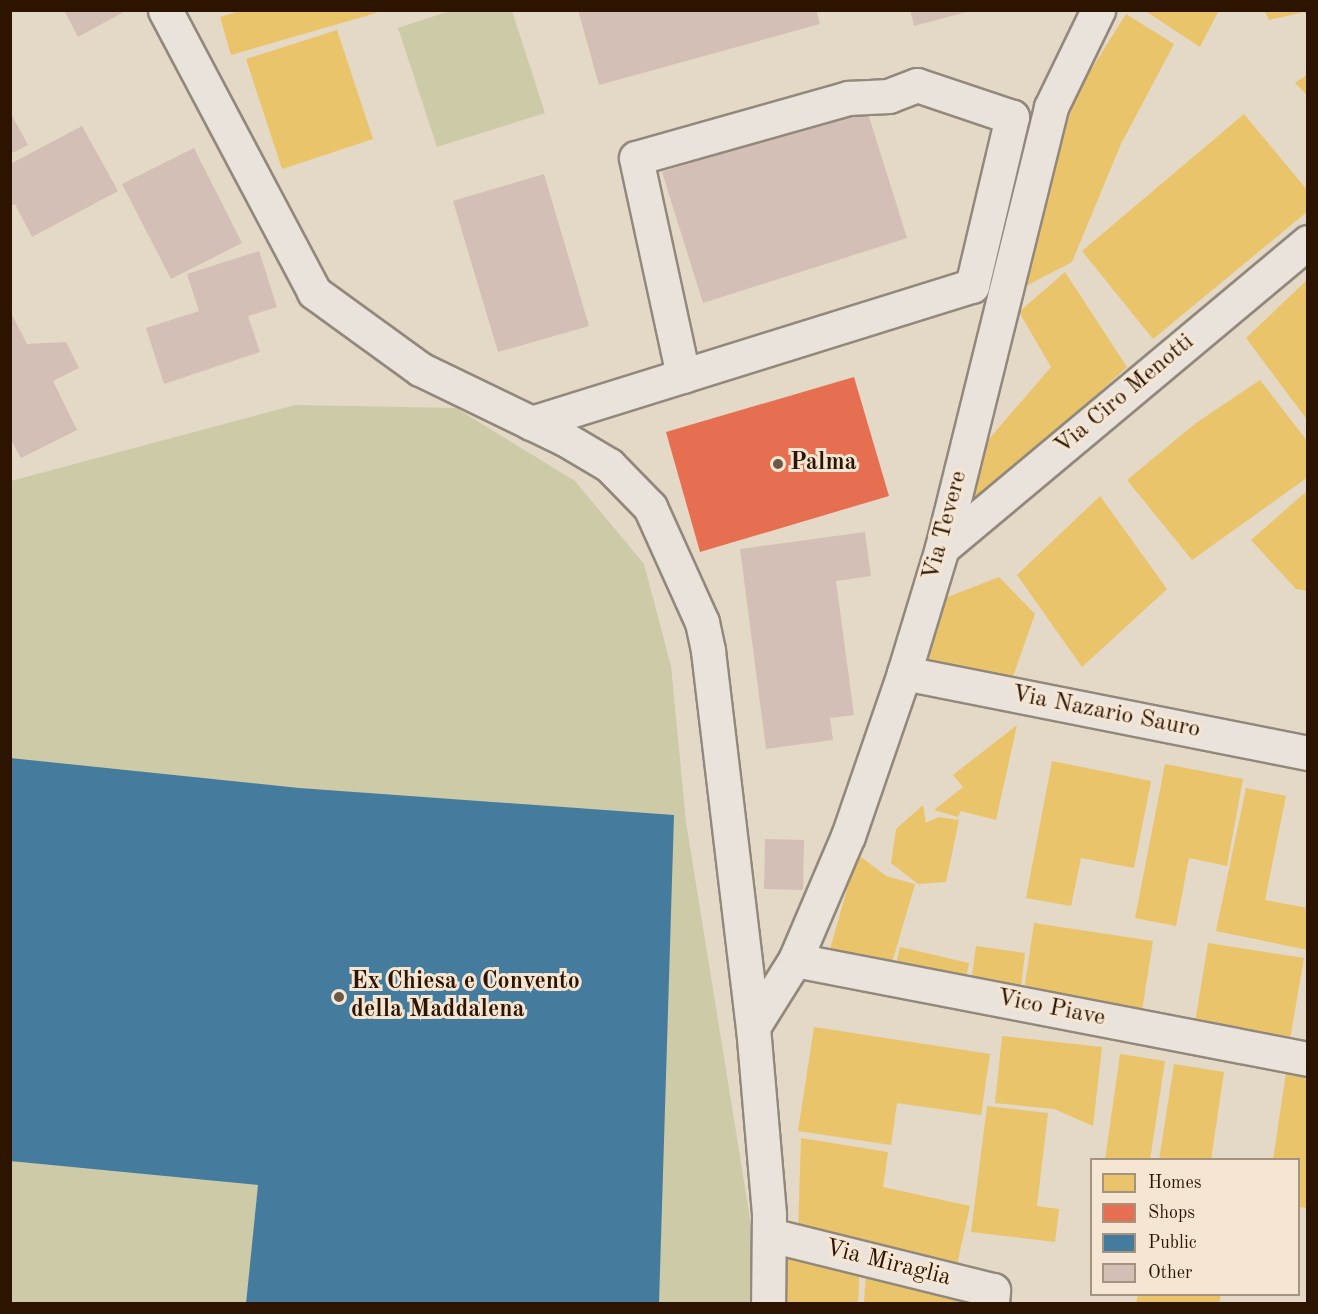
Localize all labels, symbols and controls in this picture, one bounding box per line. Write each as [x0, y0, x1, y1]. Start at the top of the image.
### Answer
street label: Via Ciro Menotti [1050, 328, 1200, 462]
place label: Palma [790, 450, 857, 478]
marker: Palma [771, 457, 785, 471]
street label: Via Tevere [918, 468, 974, 584]
street label: Via Nazario Sauro [1009, 681, 1203, 745]
place label: Ex Chiesa e Convento della Maddalena [351, 969, 580, 1025]
street label: Vico Piave [994, 984, 1108, 1034]
marker: Ex Chiesa e Convento della Maddalena [332, 990, 346, 1004]
legend [1090, 1158, 1300, 1296]
text: Homes [1148, 1174, 1202, 1192]
text: Shops [1148, 1204, 1195, 1222]
street label: Via Miraglia [822, 1234, 954, 1294]
text: Public [1148, 1234, 1197, 1252]
text: Other [1148, 1264, 1192, 1282]

